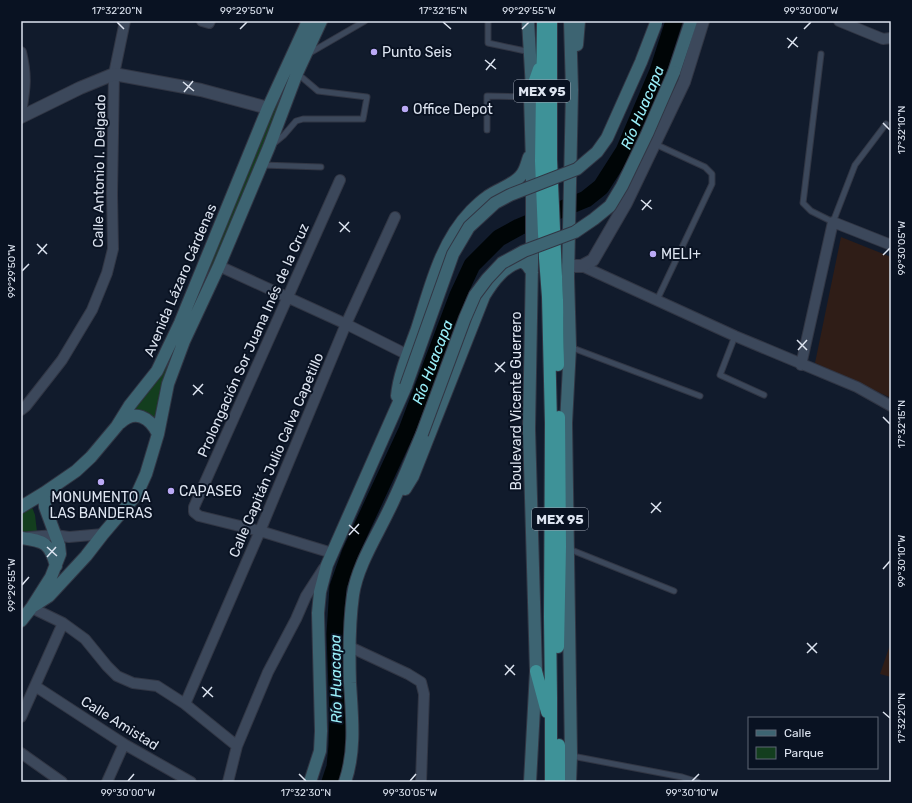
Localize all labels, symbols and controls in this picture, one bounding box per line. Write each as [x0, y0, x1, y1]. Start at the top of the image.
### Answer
text: 17°32'20"N [92, 5, 142, 17]
text: 99°29'50"W [220, 5, 274, 17]
text: 17°32'15"N [419, 5, 467, 17]
text: 99°29'55"W [502, 5, 556, 17]
text: 99°30'00"W [784, 5, 838, 17]
place label: Punto Seis [382, 44, 452, 61]
marker: Punto Seis [369, 47, 379, 57]
water label: Río Huacapa [617, 63, 668, 152]
road number: MEX 95 [514, 80, 570, 102]
street label: Calle Antonio I. Delgado [90, 94, 109, 248]
place label: Office Depot [413, 101, 493, 118]
marker: Office Depot [400, 104, 410, 114]
text: 17°32'10"N [896, 106, 908, 154]
street label: Avenida Lázaro Cárdenas [140, 201, 220, 359]
street label: Prolongación Sor Juana Inés de la Cruz [194, 221, 313, 460]
text: 99°30'05"W [896, 221, 908, 275]
text: 99°29'50"W [6, 244, 18, 298]
place label: MELI+ [661, 246, 701, 263]
marker: MELI+ [648, 249, 658, 259]
street label: Boulevard Vicente Guerrero [508, 311, 525, 491]
water label: Río Huacapa [408, 317, 457, 407]
street label: Calle Capitán Julio Calva Capetillo [226, 350, 327, 560]
text: 17°32'15"N [896, 400, 908, 448]
marker: MONUMENTO A LAS BANDERAS [96, 477, 106, 487]
place label: CAPASEG [179, 483, 242, 500]
marker: CAPASEG [166, 486, 176, 496]
place label: MONUMENTO A LAS BANDERAS [50, 489, 153, 522]
road number: MEX 95 [532, 508, 588, 530]
text: 99°30'10"W [896, 535, 908, 587]
text: 99°29'55"W [6, 558, 18, 612]
water label: Río Huacapa [326, 634, 346, 724]
street label: Calle Amistad [78, 693, 162, 754]
text: 17°32'20"N [896, 693, 908, 743]
legend [748, 717, 878, 769]
text: Calle [784, 726, 811, 740]
text: Parque [784, 746, 824, 760]
text: 99°30'00"W [101, 787, 155, 799]
text: 17°32'30"N [281, 787, 331, 799]
text: 99°30'05"W [383, 787, 437, 799]
text: 99°30'10"W [666, 787, 718, 799]

